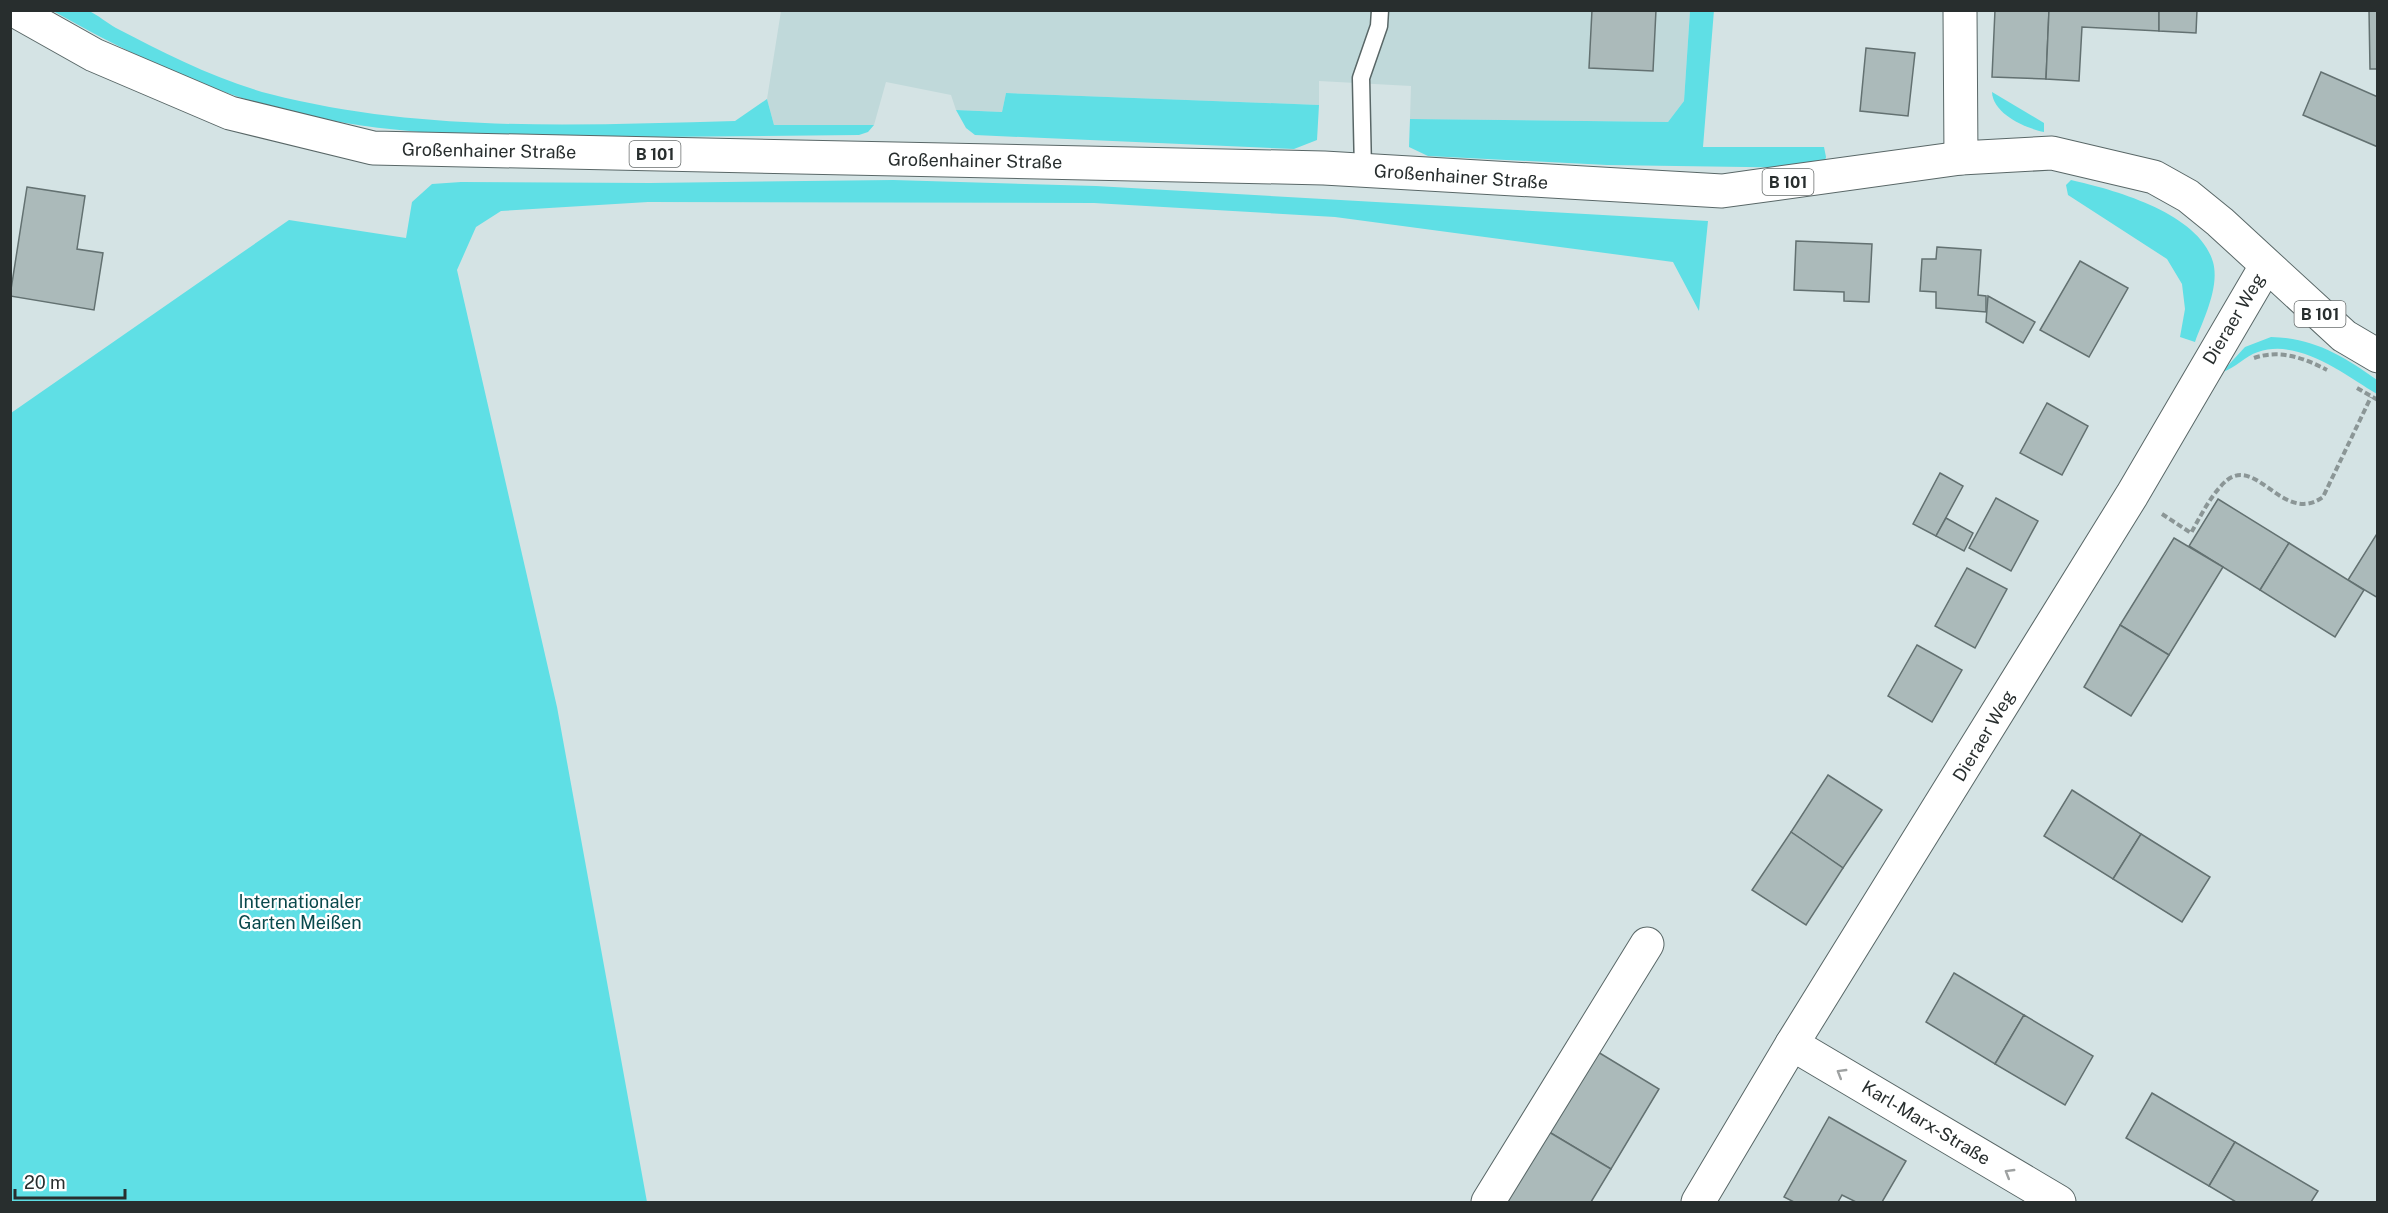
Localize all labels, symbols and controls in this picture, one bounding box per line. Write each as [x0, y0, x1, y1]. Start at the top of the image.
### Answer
street label: Großenhainer Straße [402, 138, 576, 163]
road number: B 101 [630, 141, 680, 167]
street label: Großenhainer Straße [888, 148, 1062, 173]
street label: Großenhainer Straße [1373, 160, 1549, 193]
road number: B 101 [1762, 169, 1814, 195]
street label: Dieraer Weg [2198, 269, 2269, 368]
road number: B 101 [2294, 301, 2346, 327]
street label: Dieraer Weg [1948, 686, 2019, 785]
park label: Internationaler Garten Meißen [238, 891, 362, 933]
one-way arrow [1837, 1068, 1847, 1080]
street label: Karl-Marx-Straße [1858, 1076, 1994, 1169]
scale bar [15, 1162, 124, 1200]
one-way arrow [2005, 1168, 2015, 1180]
text: 20 m [24, 1172, 66, 1193]

